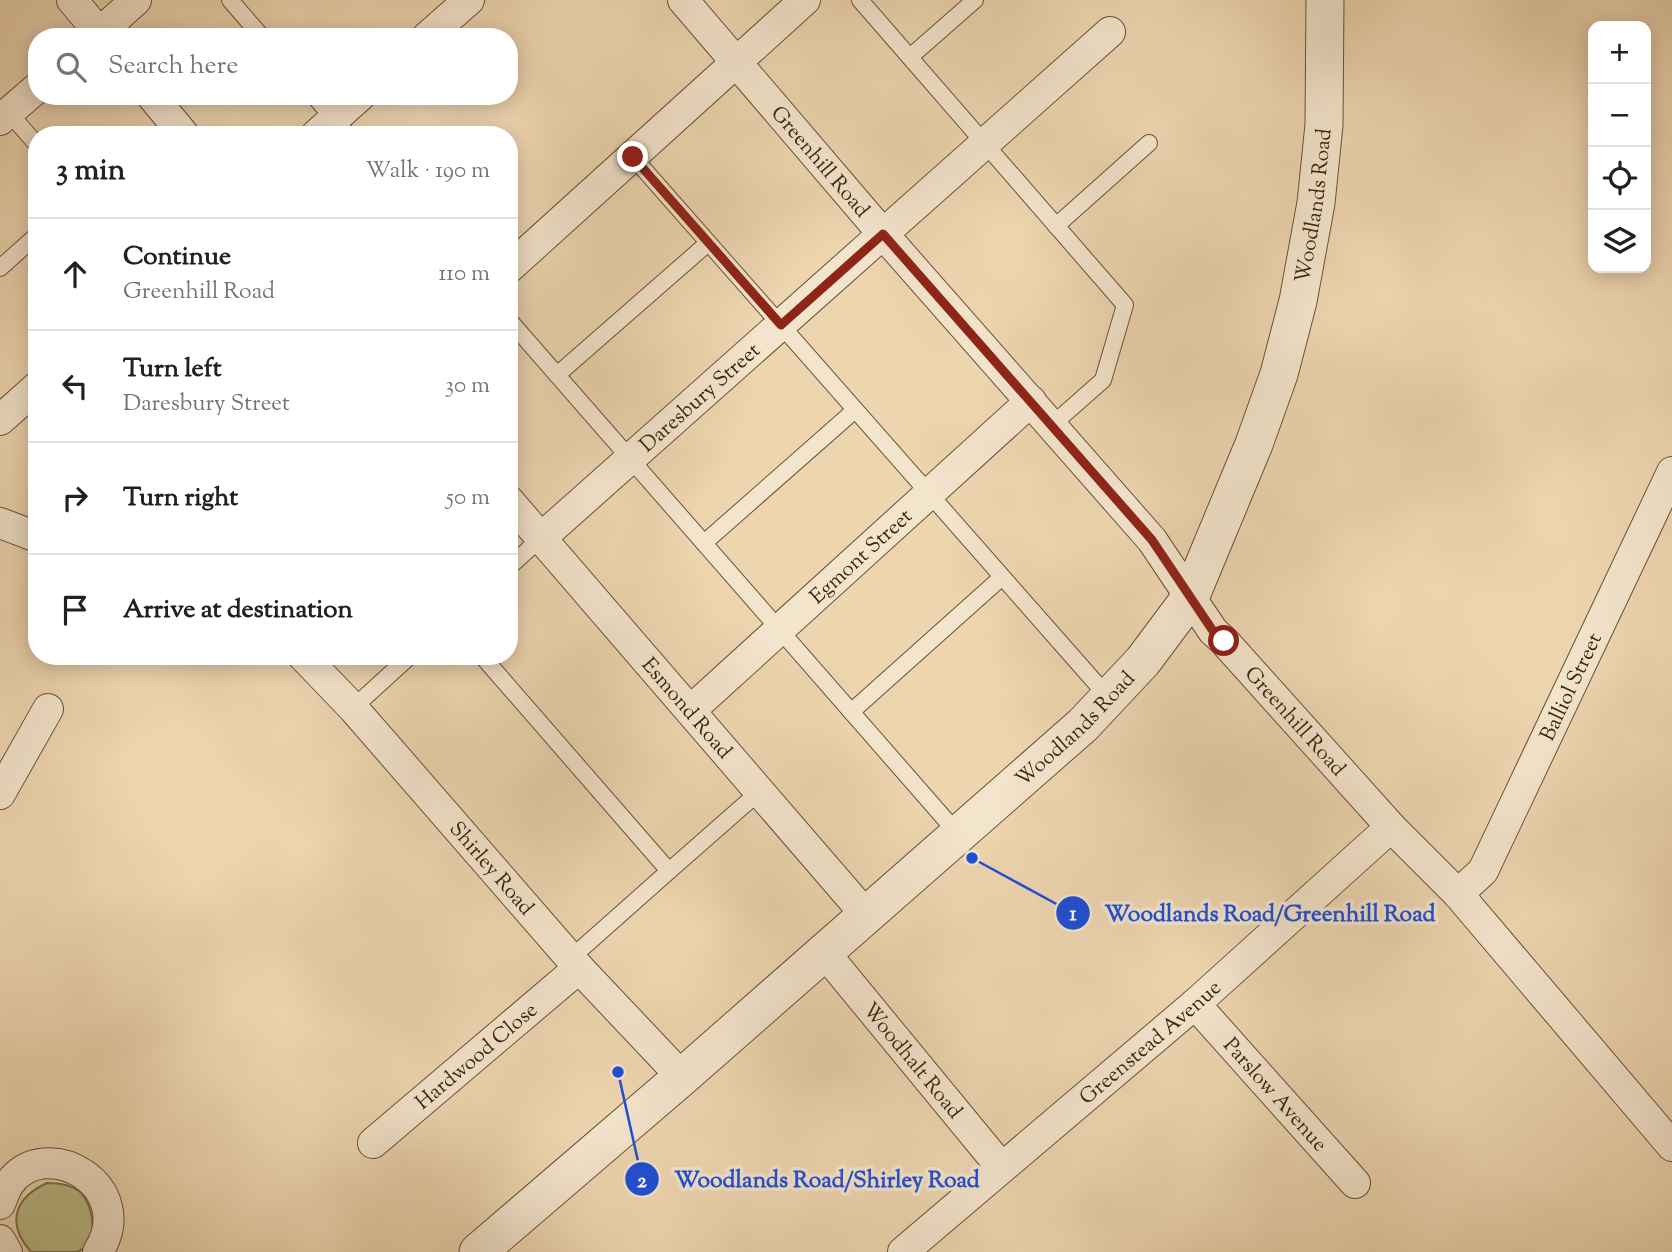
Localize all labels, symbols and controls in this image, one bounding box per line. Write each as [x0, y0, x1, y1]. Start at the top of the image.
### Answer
map controls [1588, 21, 1651, 273]
button: + [1588, 21, 1651, 84]
search box [28, 28, 518, 105]
icon: search [52, 48, 90, 86]
text: Search here [108, 48, 238, 85]
button: − [1588, 84, 1651, 147]
street label: Greenhill Road [763, 100, 876, 225]
street label: Woodlands Road [1289, 127, 1341, 285]
route end [617, 141, 648, 172]
button: locate [1588, 147, 1651, 210]
text: 3 min [56, 150, 126, 193]
text: Walk · 190 m [366, 155, 490, 188]
button: layers [1588, 210, 1651, 273]
text: Continue [123, 239, 231, 276]
icon: ahead [56, 255, 94, 293]
text: 110 m [439, 258, 490, 291]
text: Greenhill Road [123, 276, 275, 309]
street label: Daresbury Street [634, 337, 768, 460]
text: Turn left [123, 351, 222, 388]
icon: left [56, 367, 94, 405]
text: 30 m [445, 370, 490, 403]
text: Daresbury Street [123, 388, 290, 421]
icon: right [56, 479, 94, 517]
text: Turn right [123, 480, 238, 517]
text: 50 m [446, 482, 490, 515]
street label: Egmont Street [804, 503, 920, 612]
icon: arrive [56, 591, 94, 629]
text: Arrive at destination [123, 592, 353, 629]
route start [1208, 625, 1239, 656]
street label: Balliol Street [1534, 628, 1611, 747]
street label: Esmond Road [633, 652, 738, 766]
street label: Greenhill Road [1237, 661, 1352, 784]
street label: Woodlands Road [1010, 665, 1143, 795]
street label: Shirley Road [441, 816, 540, 923]
callout: Woodlands Road/Greenhill Road [1056, 891, 1450, 935]
text: Woodlands Road/Greenhill Road [1105, 899, 1435, 932]
text: 1 [1069, 900, 1077, 930]
street label: Greenstead Avenue [1074, 974, 1229, 1113]
street label: Hardwood Close [409, 996, 545, 1118]
street label: Woodhalt Road [854, 997, 968, 1126]
street label: Parslow Avenue [1215, 1032, 1333, 1159]
callout: Woodlands Road/Shirley Road [625, 1157, 993, 1201]
text: Woodlands Road/Shirley Road [674, 1165, 980, 1198]
text: 2 [637, 1167, 647, 1197]

